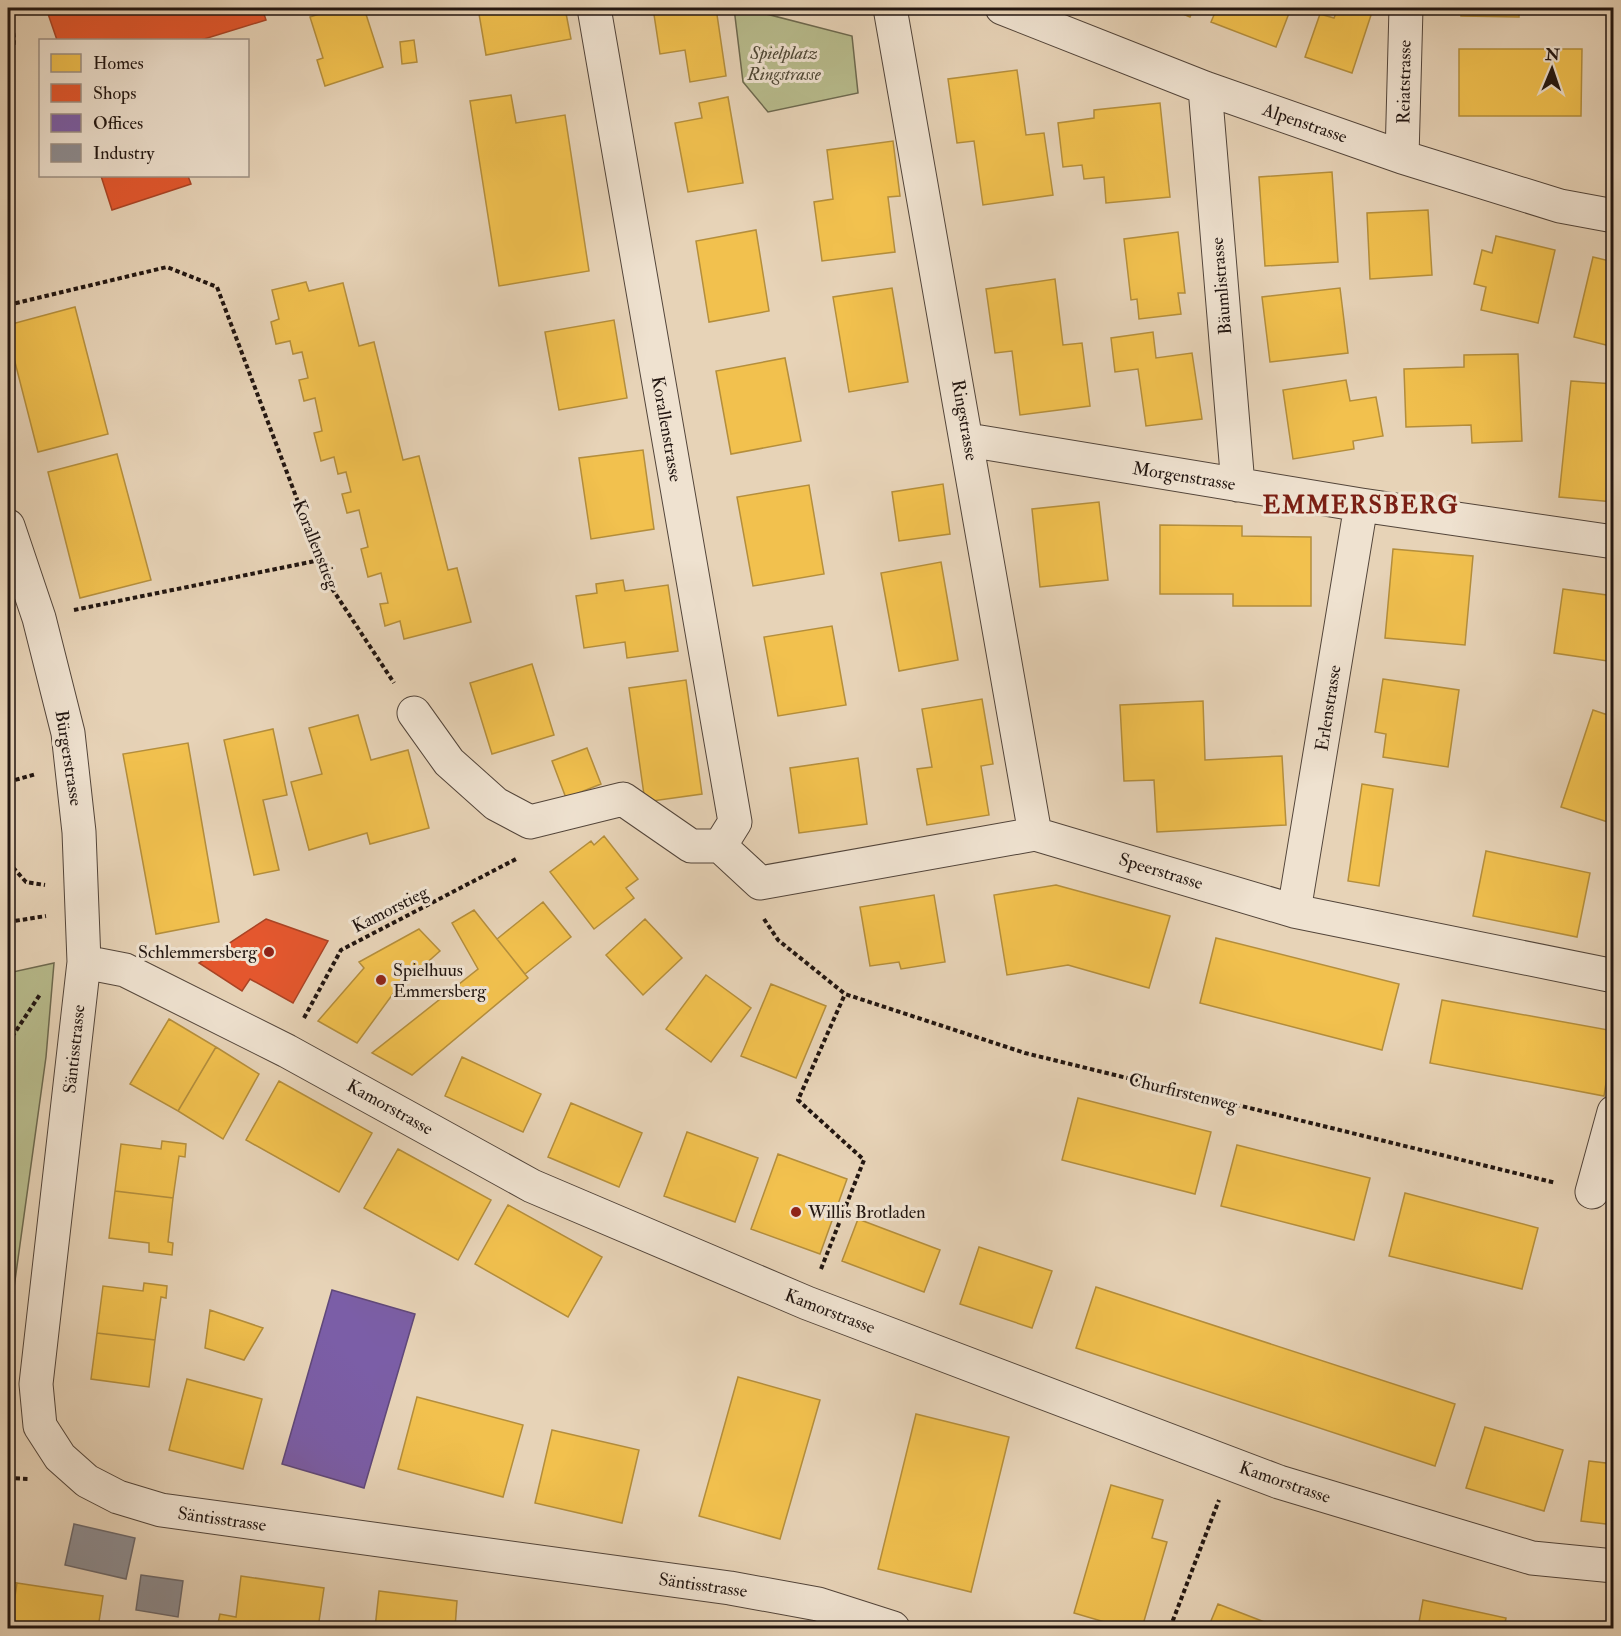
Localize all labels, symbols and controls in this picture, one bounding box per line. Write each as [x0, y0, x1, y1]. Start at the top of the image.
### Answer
legend [39, 39, 249, 177]
street label: Reiatstrasse [1392, 39, 1417, 124]
north arrow [1522, 39, 1582, 99]
park label: Spielplatz Ringstrasse [746, 42, 822, 86]
text: N [1544, 45, 1561, 65]
text: Homes [93, 52, 144, 75]
text: Shops [93, 82, 136, 105]
street label: Alpenstrasse [1259, 98, 1351, 149]
text: Offices [93, 112, 143, 135]
text: Industry [93, 142, 155, 165]
street label: Bäumlistrasse [1206, 236, 1237, 336]
street label: Korallenstrasse [646, 374, 687, 484]
street label: Ringstrasse [946, 378, 983, 463]
street label: Morgenstrasse [1131, 457, 1238, 496]
district label: EMMERSBERG [1263, 490, 1459, 521]
street label: Korallenstieg [287, 496, 344, 593]
street label: Erlenstrasse [1310, 663, 1347, 753]
street label: Bürgerstrasse [50, 708, 88, 808]
street label: Speerstrasse [1116, 848, 1206, 895]
street label: Kamorstieg [348, 880, 433, 938]
place label: Schlemmersberg [138, 941, 258, 964]
marker: Schlemmersberg [262, 945, 276, 959]
place label: Spielhuus Emmersberg [393, 959, 487, 1003]
marker: Spielhuus Emmersberg [374, 973, 388, 987]
street label: Säntisstrasse [58, 1003, 91, 1095]
street label: Churfirstenweg [1126, 1068, 1241, 1117]
street label: Kamorstrasse [343, 1074, 437, 1141]
place label: Willis Brotladen [807, 1201, 926, 1224]
marker: Willis Brotladen [789, 1205, 803, 1219]
street label: Kamorstrasse [781, 1284, 879, 1339]
street label: Kamorstrasse [1236, 1456, 1334, 1509]
street label: Säntisstrasse [176, 1502, 268, 1537]
street label: Säntisstrasse [657, 1568, 749, 1603]

